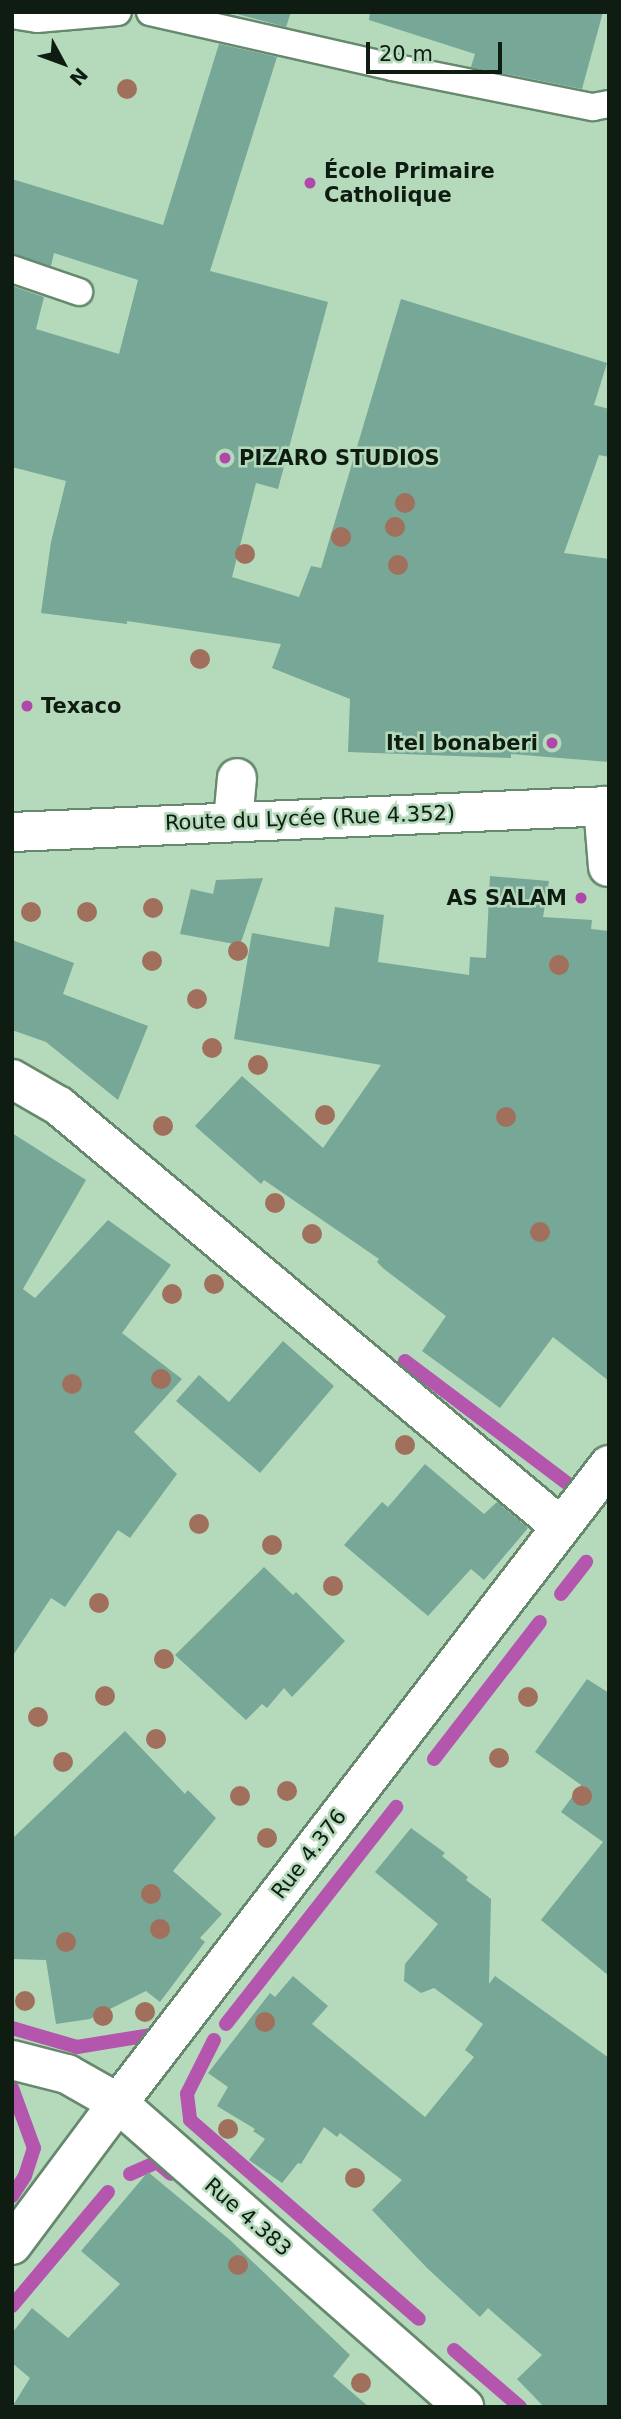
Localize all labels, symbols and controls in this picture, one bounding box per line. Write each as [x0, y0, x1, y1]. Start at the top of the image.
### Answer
north arrow [28, 28, 98, 98]
scale bar [369, 28, 505, 72]
text: 20 m [379, 42, 433, 66]
text: N [65, 64, 92, 90]
place label: École Primaire Catholique [324, 158, 495, 208]
marker: École Primaire Catholique [302, 175, 318, 191]
place label: PIZARO STUDIOS [239, 445, 440, 471]
marker: PIZARO STUDIOS [217, 450, 233, 466]
place label: Texaco [41, 693, 121, 719]
marker: Texaco [19, 698, 35, 714]
place label: Itel bonaberi [386, 730, 538, 756]
marker: Itel bonaberi [544, 735, 560, 751]
street label: Route du Lycée (Rue 4.352) [165, 800, 455, 836]
place label: AS SALAM [446, 885, 567, 911]
marker: AS SALAM [573, 890, 589, 906]
street label: Rue 4.376 [266, 1804, 352, 1904]
street label: Rue 4.383 [199, 2172, 297, 2262]

